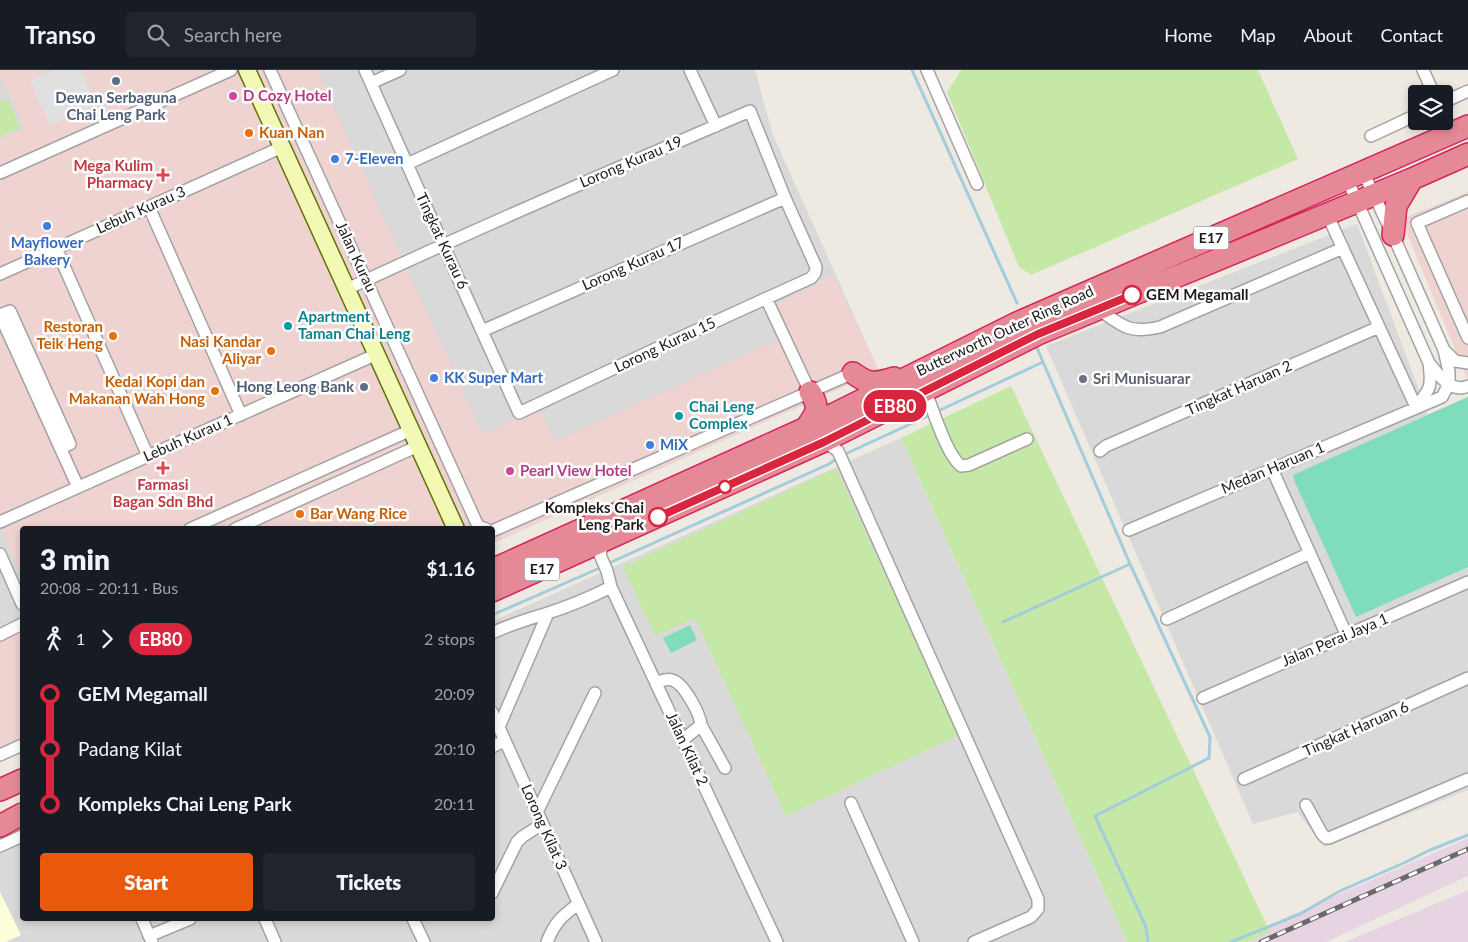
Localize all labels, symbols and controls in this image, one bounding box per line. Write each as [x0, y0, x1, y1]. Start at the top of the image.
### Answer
search box [126, 12, 476, 57]
text: Transo [25, 20, 96, 49]
icon: search [144, 21, 172, 49]
text: Search here [184, 23, 282, 46]
text: Home [1164, 24, 1212, 46]
text: Map [1240, 24, 1276, 46]
text: About [1304, 24, 1353, 46]
text: Contact [1381, 24, 1443, 46]
marker: Dewan Serbaguna Chai Leng Park [110, 75, 122, 87]
map controls [1408, 85, 1453, 130]
button: layers [1408, 85, 1453, 130]
place label: D Cozy Hotel [243, 86, 331, 104]
place label: Dewan Serbaguna Chai Leng Park [55, 88, 177, 123]
marker: D Cozy Hotel [227, 90, 239, 102]
place label: Kuan Nan [259, 123, 325, 141]
marker: Kuan Nan [243, 127, 255, 139]
street label: Lorong Kurau 19 [577, 131, 685, 191]
place label: 7-Eleven [345, 149, 404, 167]
marker: 7-Eleven [329, 153, 341, 165]
place label: Mega Kulim Pharmacy [73, 156, 153, 191]
marker: Mega Kulim Pharmacy [157, 169, 169, 181]
street label: Lebuh Kurau 3 [93, 181, 188, 237]
street label: Tingkat Kurau 6 [413, 189, 473, 292]
street label: Jalan Kurau [333, 218, 381, 295]
marker: Mayflower Bakery [41, 220, 53, 232]
road number: E17 [1194, 226, 1228, 250]
street label: Lorong Kurau 17 [579, 232, 687, 294]
place label: Mayflower Bakery [11, 233, 84, 268]
street label: Butterworth Outer Ring Road [913, 281, 1096, 379]
marker: GEM Megamall [1122, 285, 1142, 305]
place label: GEM Megamall [1146, 285, 1248, 303]
place label: Apartment Taman Chai Leng [297, 307, 411, 342]
street label: Lorong Kurau 15 [611, 313, 718, 375]
place label: Restoran Teik Heng [37, 317, 103, 352]
marker: Apartment Taman Chai Leng [282, 320, 294, 332]
marker: Restoran Teik Heng [107, 330, 119, 342]
place label: Nasi Kandar Aliyar [180, 332, 261, 367]
marker: Nasi Kandar Aliyar [265, 345, 277, 357]
street label: Tingkat Haruan 2 [1183, 356, 1294, 418]
place label: KK Super Mart [444, 368, 543, 386]
place label: Sri Munisuarar [1093, 369, 1191, 387]
place label: Kedai Kopi dan Makanan Wah Hong [69, 372, 205, 407]
marker: KK Super Mart [428, 372, 440, 384]
marker: Sri Munisuarar [1077, 373, 1089, 385]
place label: Hong Leong Bank [236, 377, 355, 395]
marker: Hong Leong Bank [358, 381, 370, 393]
marker: Kedai Kopi dan Makanan Wah Hong [209, 385, 221, 397]
line badge: EB80 [860, 390, 930, 422]
text: EB80 [873, 395, 917, 417]
place label: Chai Leng Complex [689, 397, 754, 432]
street label: Lebuh Kurau 1 [140, 409, 235, 465]
marker: Chai Leng Complex [673, 410, 685, 422]
place label: MiX [660, 435, 689, 453]
street label: Medan Haruan 1 [1218, 437, 1327, 497]
marker: MiX [644, 439, 656, 451]
place label: Pearl View Hotel [520, 461, 632, 479]
marker: Farmasi Bagan Sdn Bhd [157, 462, 169, 474]
marker: Pearl View Hotel [504, 465, 516, 477]
place label: Farmasi Bagan Sdn Bhd [113, 475, 213, 510]
unlabelled marker [718, 480, 732, 494]
place label: Kompleks Chai Leng Park [545, 498, 645, 533]
place label: Bar Wang Rice [310, 504, 407, 522]
marker: Kompleks Chai Leng Park [648, 507, 668, 527]
marker: Bar Wang Rice [294, 508, 306, 520]
text: 3 min [40, 542, 110, 576]
text: $1.16 [426, 557, 475, 580]
road number: E17 [524, 558, 560, 580]
text: 20:08 – 20:11 · Bus [40, 578, 178, 597]
street label: Jalan Perai Jaya 1 [1279, 609, 1391, 670]
icon: walk [40, 625, 68, 653]
icon: forward [93, 625, 121, 653]
text: EB80 [139, 628, 182, 650]
text: 1 [76, 629, 85, 648]
text: 2 stops [424, 629, 475, 648]
text: GEM Megamall [78, 682, 208, 705]
text: 20:09 [434, 684, 475, 703]
street label: Tingkat Haruan 6 [1300, 697, 1411, 759]
street label: Jalan Kilat 2 [663, 709, 713, 788]
text: Padang Kilat [78, 737, 182, 760]
text: 20:10 [434, 739, 475, 758]
street label: Lorong Kilat 3 [518, 781, 572, 872]
text: Kompleks Chai Leng Park [78, 792, 292, 815]
text: 20:11 [434, 794, 475, 813]
button: Start [40, 853, 253, 911]
button: Tickets [263, 853, 475, 911]

